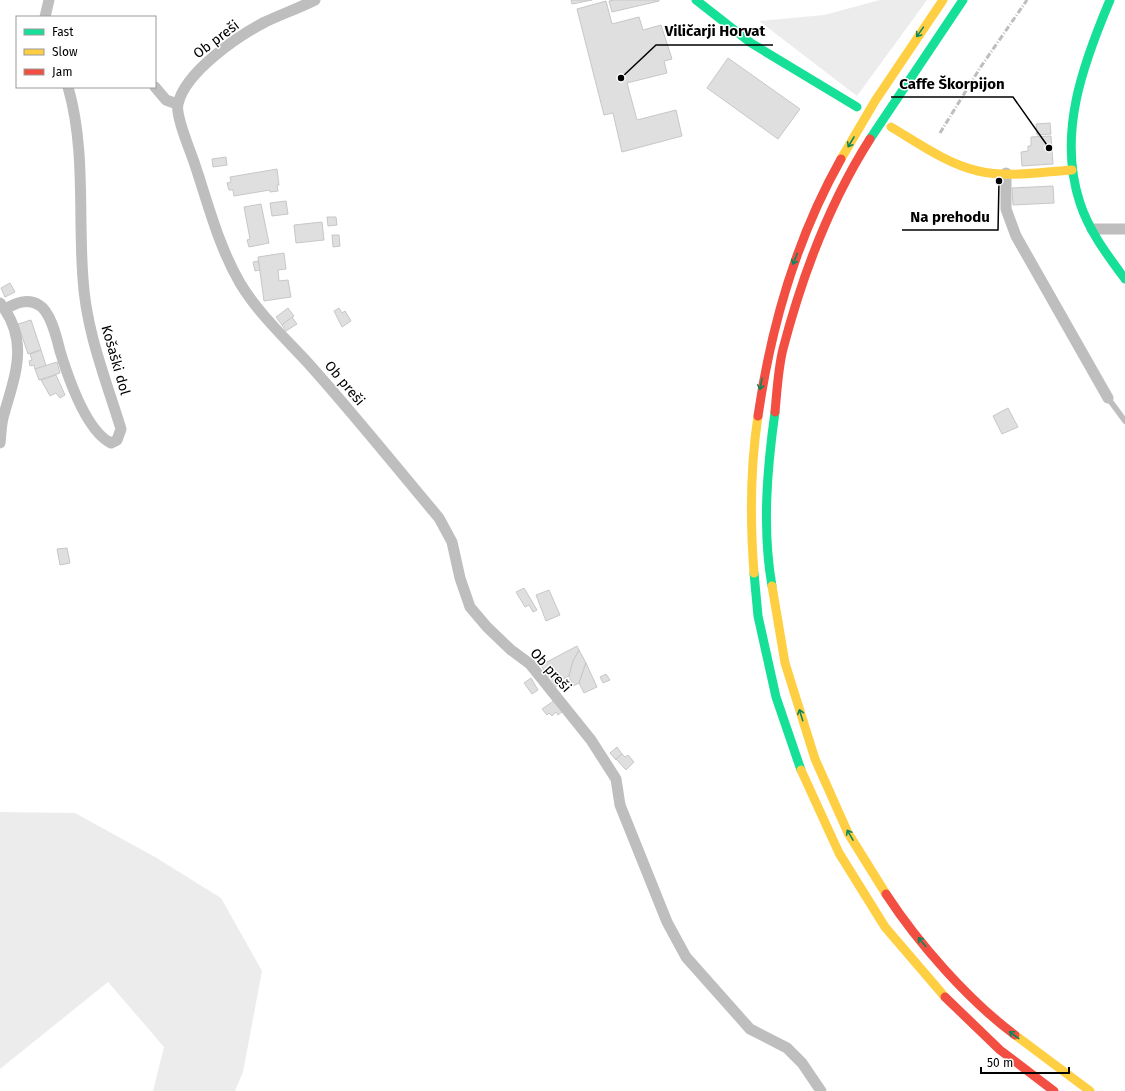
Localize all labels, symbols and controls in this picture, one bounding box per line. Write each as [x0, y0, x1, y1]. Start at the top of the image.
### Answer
legend [16, 16, 156, 88]
street label: Ob preši [190, 17, 243, 62]
callout: Viličarji Horvat [656, 18, 773, 45]
text: Viličarji Horvat [664, 22, 766, 40]
text: Fast [52, 25, 74, 39]
one-way arrow [916, 26, 924, 37]
text: Slow [52, 45, 78, 59]
text: Jam [52, 65, 72, 79]
callout: Caffe Škorpijon [891, 70, 1013, 97]
text: Caffe Škorpijon [899, 75, 1005, 93]
one-way arrow [846, 136, 854, 148]
callout: Na prehodu [902, 203, 998, 230]
text: Na prehodu [910, 208, 990, 226]
one-way arrow [791, 253, 799, 265]
street label: Košaški dol [97, 323, 134, 397]
street label: Ob preši [321, 358, 368, 409]
one-way arrow [757, 377, 765, 390]
street label: Ob preši [527, 645, 575, 696]
one-way arrow [797, 708, 804, 721]
one-way arrow [846, 829, 854, 841]
one-way arrow [918, 937, 927, 948]
one-way arrow [1008, 1030, 1019, 1039]
scale bar [981, 1049, 1069, 1075]
text: 50 m [987, 1056, 1013, 1070]

